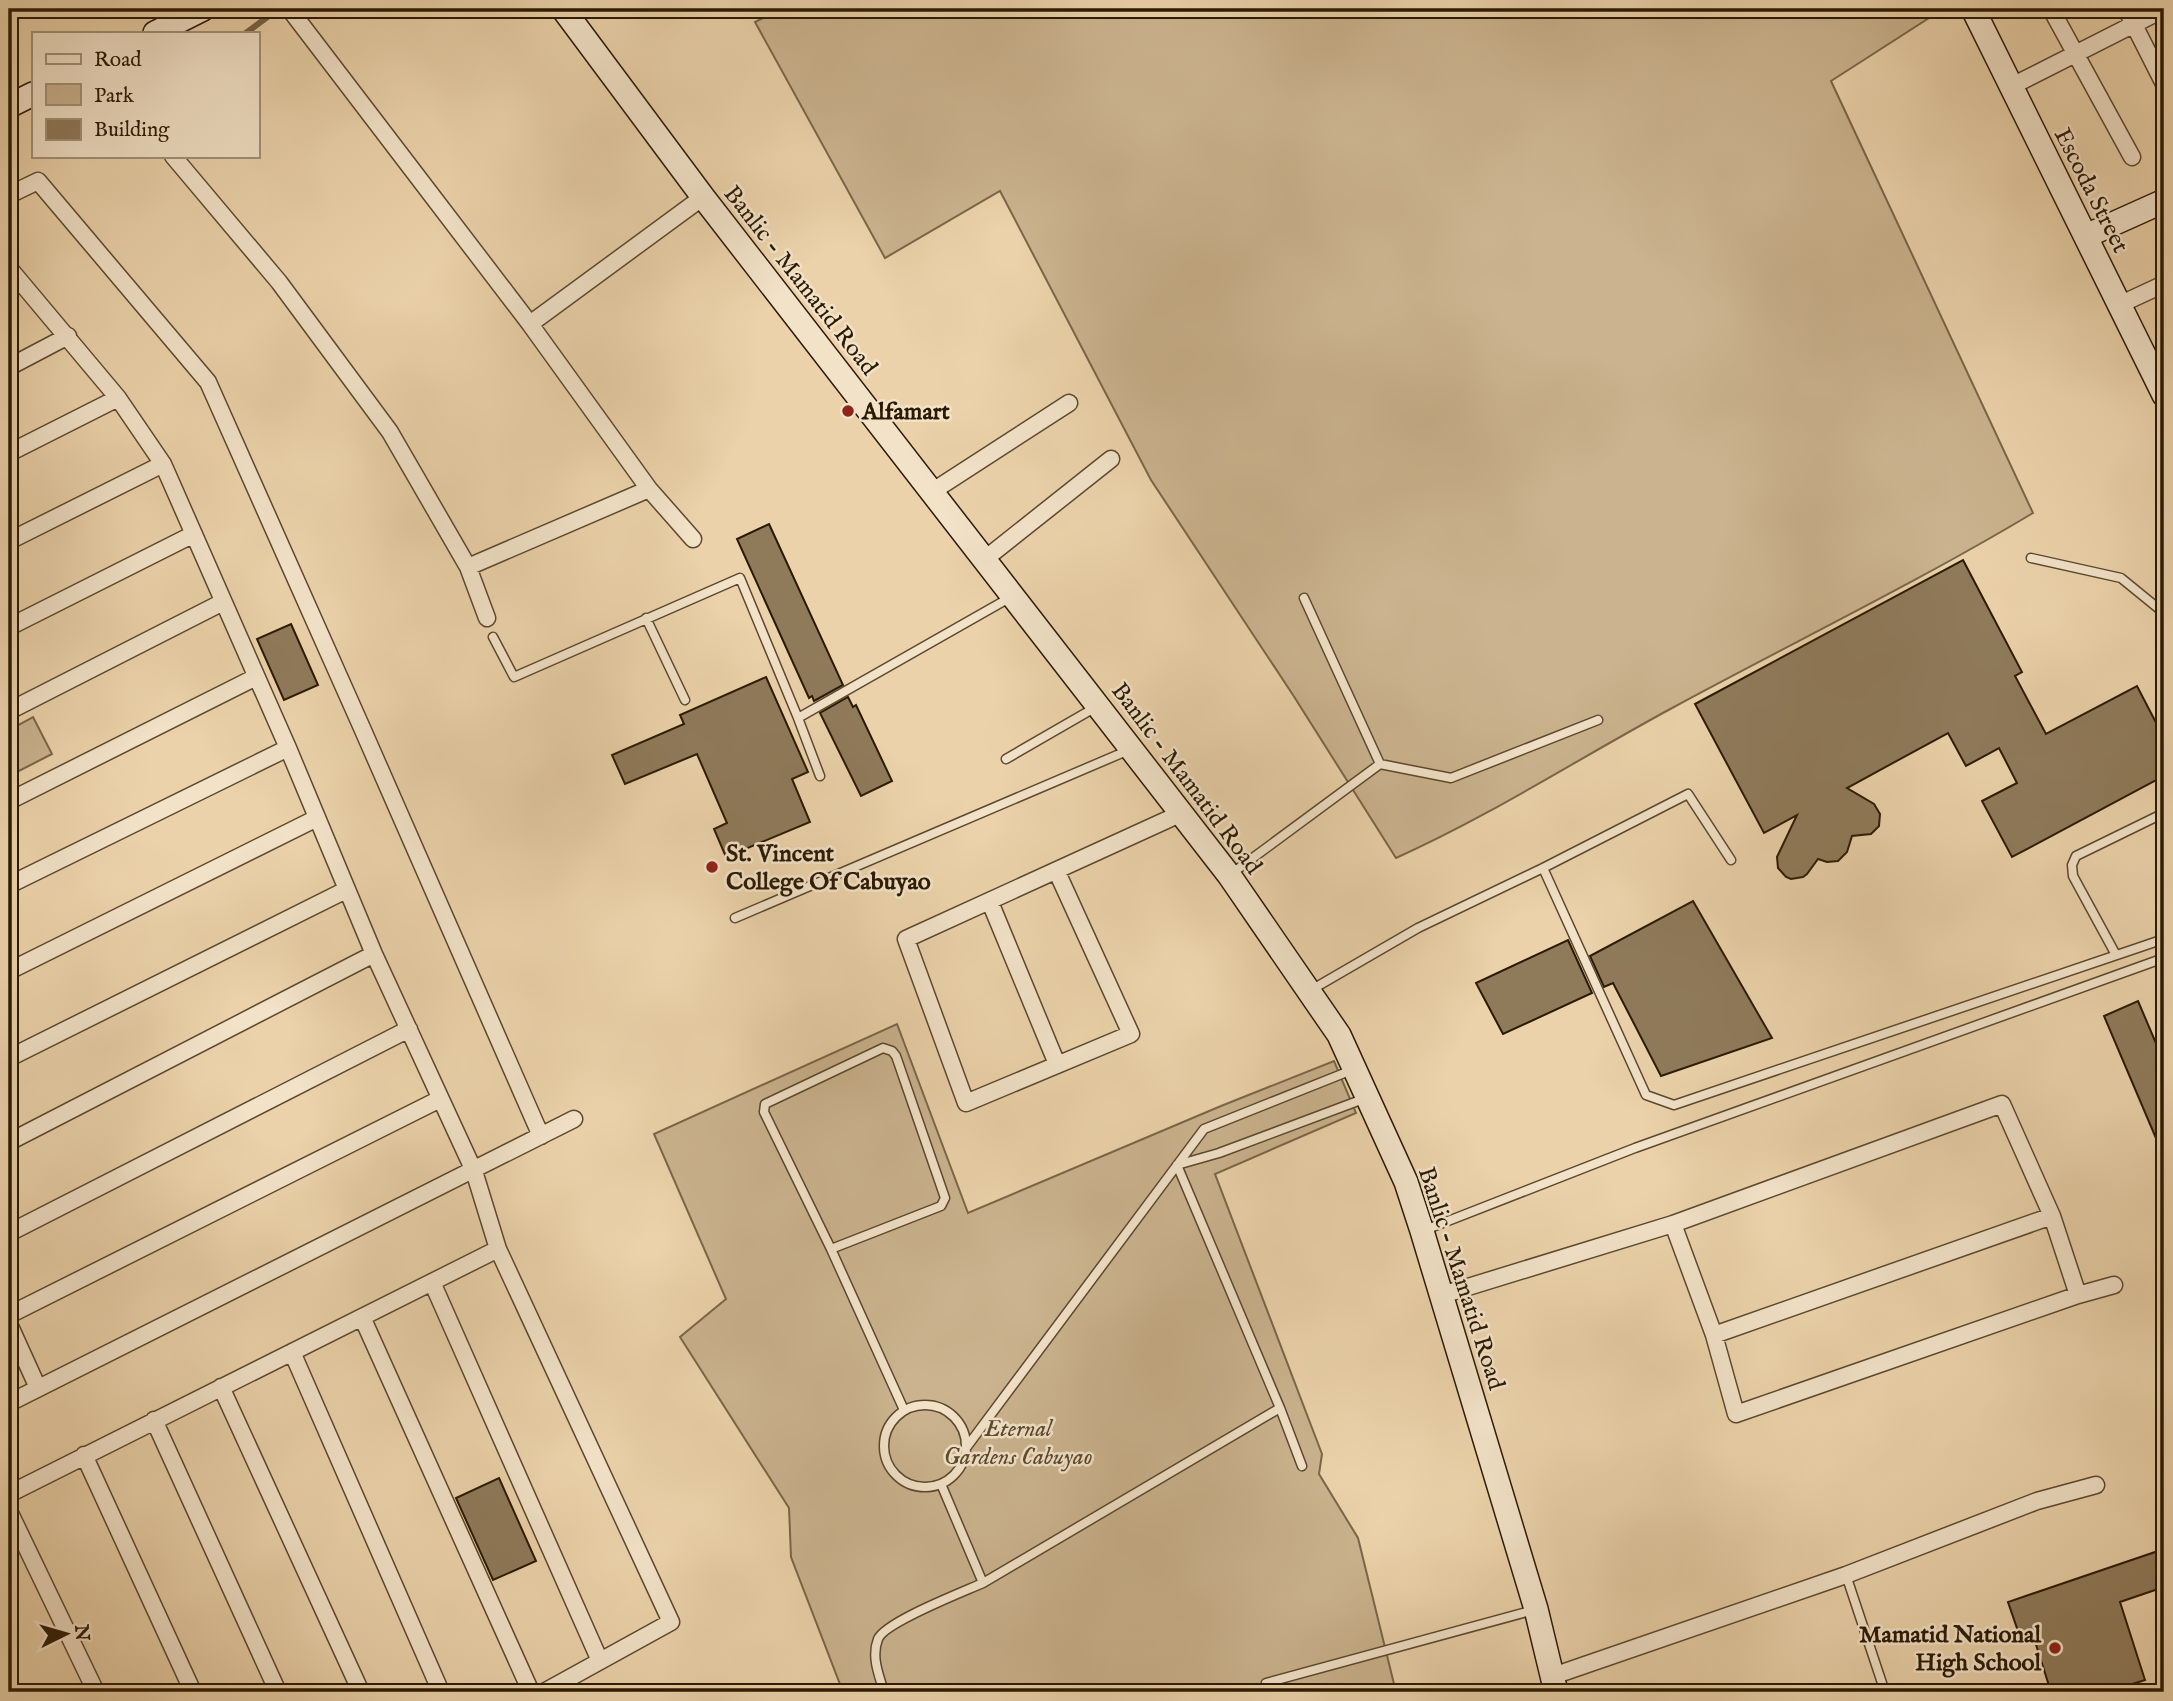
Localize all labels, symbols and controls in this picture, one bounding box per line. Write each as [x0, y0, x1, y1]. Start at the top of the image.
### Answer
legend [32, 32, 259, 158]
text: Road [94, 47, 142, 74]
text: Park [94, 83, 135, 110]
text: Building [94, 117, 170, 144]
street label: Escoda Street [2046, 123, 2135, 258]
street label: Banlic - Mamatid Road [716, 180, 884, 382]
place label: Alfamart [861, 397, 951, 428]
marker: Alfamart [840, 403, 856, 419]
street label: Banlic - Mamatid Road [1103, 677, 1268, 881]
place label: St. Vincent College Of Cabuyao [726, 839, 931, 898]
marker: St. Vincent College Of Cabuyao [704, 859, 720, 875]
street label: Banlic - Mamatid Road [1410, 1163, 1511, 1394]
park label: Eternal Gardens Cabuyao [944, 1414, 1092, 1473]
north arrow [32, 1600, 102, 1670]
place label: Mamatid National High School [1859, 1620, 2041, 1679]
text: N [68, 1622, 94, 1642]
marker: Mamatid National High School [2047, 1640, 2063, 1656]

